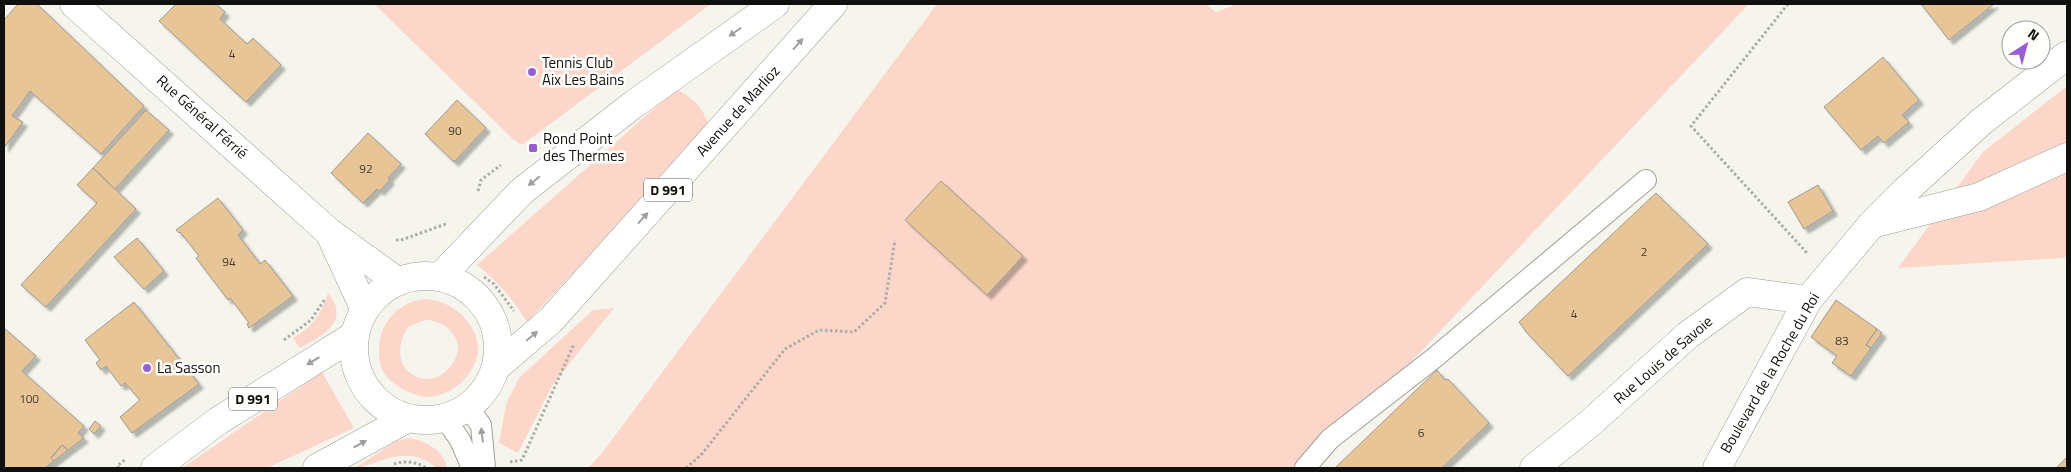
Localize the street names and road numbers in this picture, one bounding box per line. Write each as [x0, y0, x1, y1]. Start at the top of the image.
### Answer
street label: Avenue de Marlioz [690, 60, 785, 161]
street label: Rue Général Férrié [151, 69, 253, 164]
road number: D 991 [644, 178, 692, 202]
street label: Boulevard de la Roche du Roi [1714, 288, 1825, 457]
street label: Rue Louis de Savoie [1608, 310, 1717, 409]
road number: D 991 [229, 388, 277, 410]

